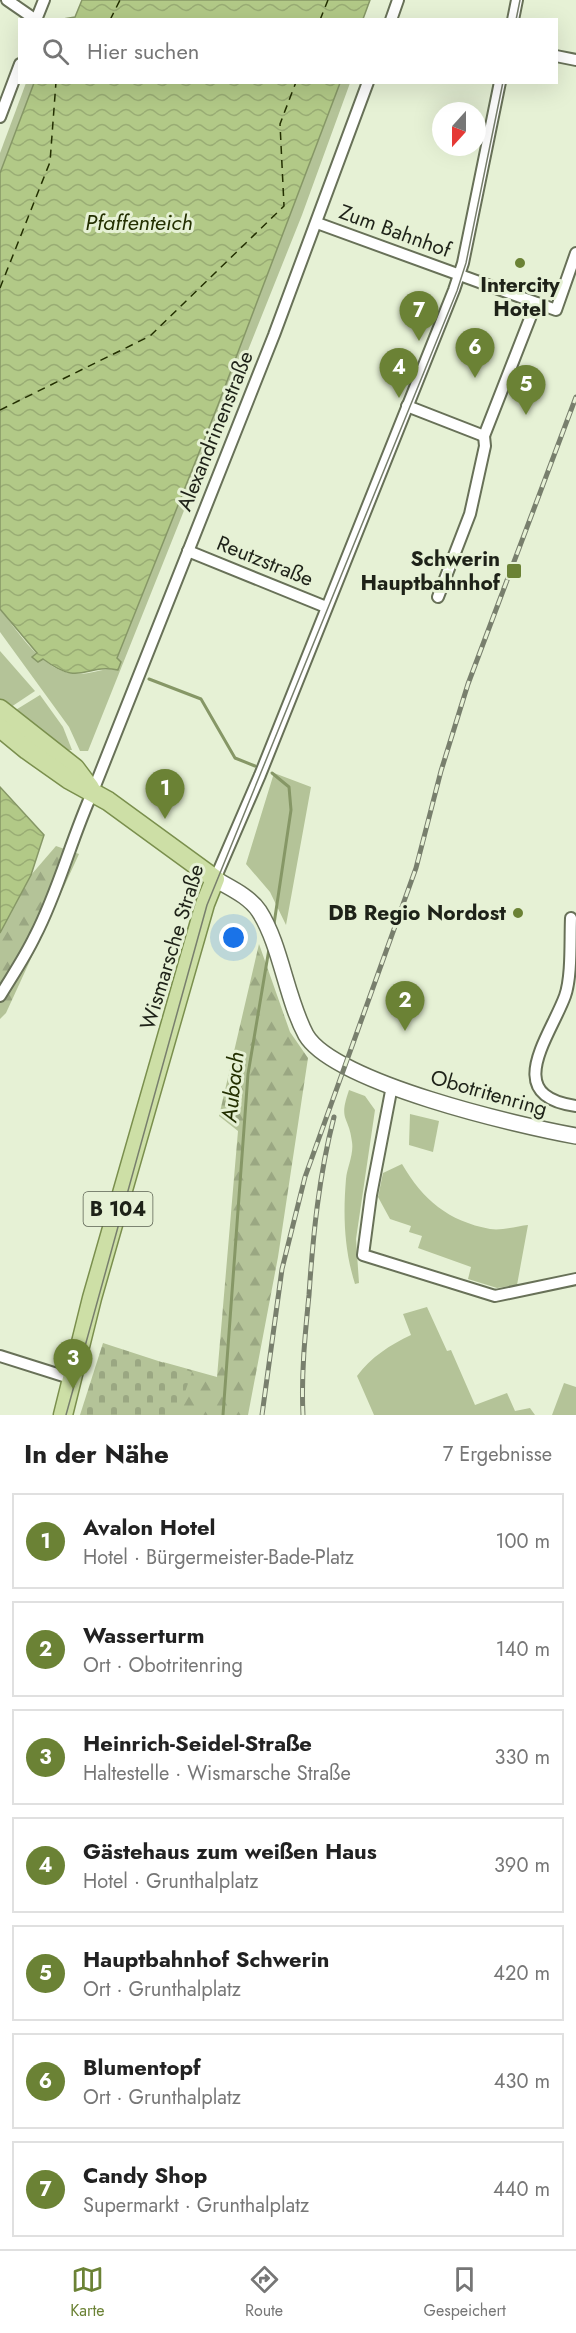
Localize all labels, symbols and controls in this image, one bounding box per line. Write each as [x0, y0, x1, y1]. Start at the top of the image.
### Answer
search box [18, 18, 558, 84]
icon: search [39, 35, 72, 68]
text: Hier suchen [87, 35, 199, 67]
north arrow [432, 102, 486, 156]
street label: Zum Bahnhof [335, 197, 456, 265]
water label: Pfaffenteich [85, 206, 193, 238]
marker: Intercity Hotel [513, 256, 527, 270]
place label: Intercity Hotel [480, 270, 561, 324]
pin: 7 [400, 292, 438, 341]
pin: 6 [456, 328, 494, 378]
street label: Alexandrinenstraße [169, 346, 261, 515]
pin: 4 [380, 348, 418, 398]
pin: 5 [506, 366, 546, 415]
street label: Reutzstraße [212, 528, 318, 594]
place label: Schwerin Hauptbahnhof [361, 544, 501, 598]
marker: Schwerin Hauptbahnhof [505, 562, 523, 580]
pin: 1 [146, 770, 184, 819]
street label: Wismarsche Straße [133, 860, 211, 1033]
place label: DB Regio Nordost [328, 898, 506, 928]
marker: DB Regio Nordost [511, 906, 525, 920]
your location [219, 923, 248, 952]
pin: 2 [386, 982, 424, 1031]
water label: Aubach [212, 1050, 252, 1125]
street label: Obotritenring [427, 1062, 551, 1124]
road number: B 104 [84, 1192, 152, 1226]
pin: 3 [54, 1340, 92, 1389]
text: In der Nähe [24, 1435, 169, 1473]
text: 7 Ergebnisse [443, 1440, 552, 1469]
text: Avalon Hotel [83, 1511, 216, 1543]
text: 1 [40, 1527, 51, 1556]
text: 100 m [495, 1527, 550, 1556]
text: Hotel · Bürgermeister-Bade-Platz [83, 1543, 354, 1572]
text: Wasserturm [83, 1619, 205, 1651]
text: 2 [39, 1635, 52, 1664]
text: 140 m [496, 1635, 550, 1664]
text: Ort · Obotritenring [83, 1651, 243, 1680]
text: Heinrich-Seidel-Straße [83, 1727, 312, 1759]
text: 3 [39, 1743, 52, 1772]
text: 330 m [495, 1743, 550, 1772]
text: Haltestelle · Wismarsche Straße [83, 1759, 351, 1788]
text: Gästehaus zum weißen Haus [83, 1835, 377, 1867]
text: 4 [39, 1851, 52, 1880]
text: 390 m [494, 1851, 550, 1880]
text: Hotel · Grunthalplatz [83, 1867, 258, 1896]
text: Hauptbahnhof Schwerin [83, 1943, 329, 1975]
text: 5 [39, 1959, 52, 1988]
text: 420 m [493, 1959, 550, 1988]
text: Ort · Grunthalplatz [83, 1975, 241, 2004]
text: Blumentopf [83, 2051, 201, 2083]
text: 6 [39, 2067, 52, 2096]
text: 430 m [494, 2067, 550, 2096]
text: Ort · Grunthalplatz [83, 2083, 241, 2112]
text: Candy Shop [83, 2159, 207, 2191]
text: 7 [39, 2175, 52, 2204]
text: 440 m [493, 2175, 550, 2204]
text: Supermarkt · Grunthalplatz [83, 2191, 309, 2220]
tab: Karte [70, 2263, 105, 2322]
tab: Route [245, 2263, 283, 2322]
tab: Gespeichert [424, 2263, 506, 2322]

